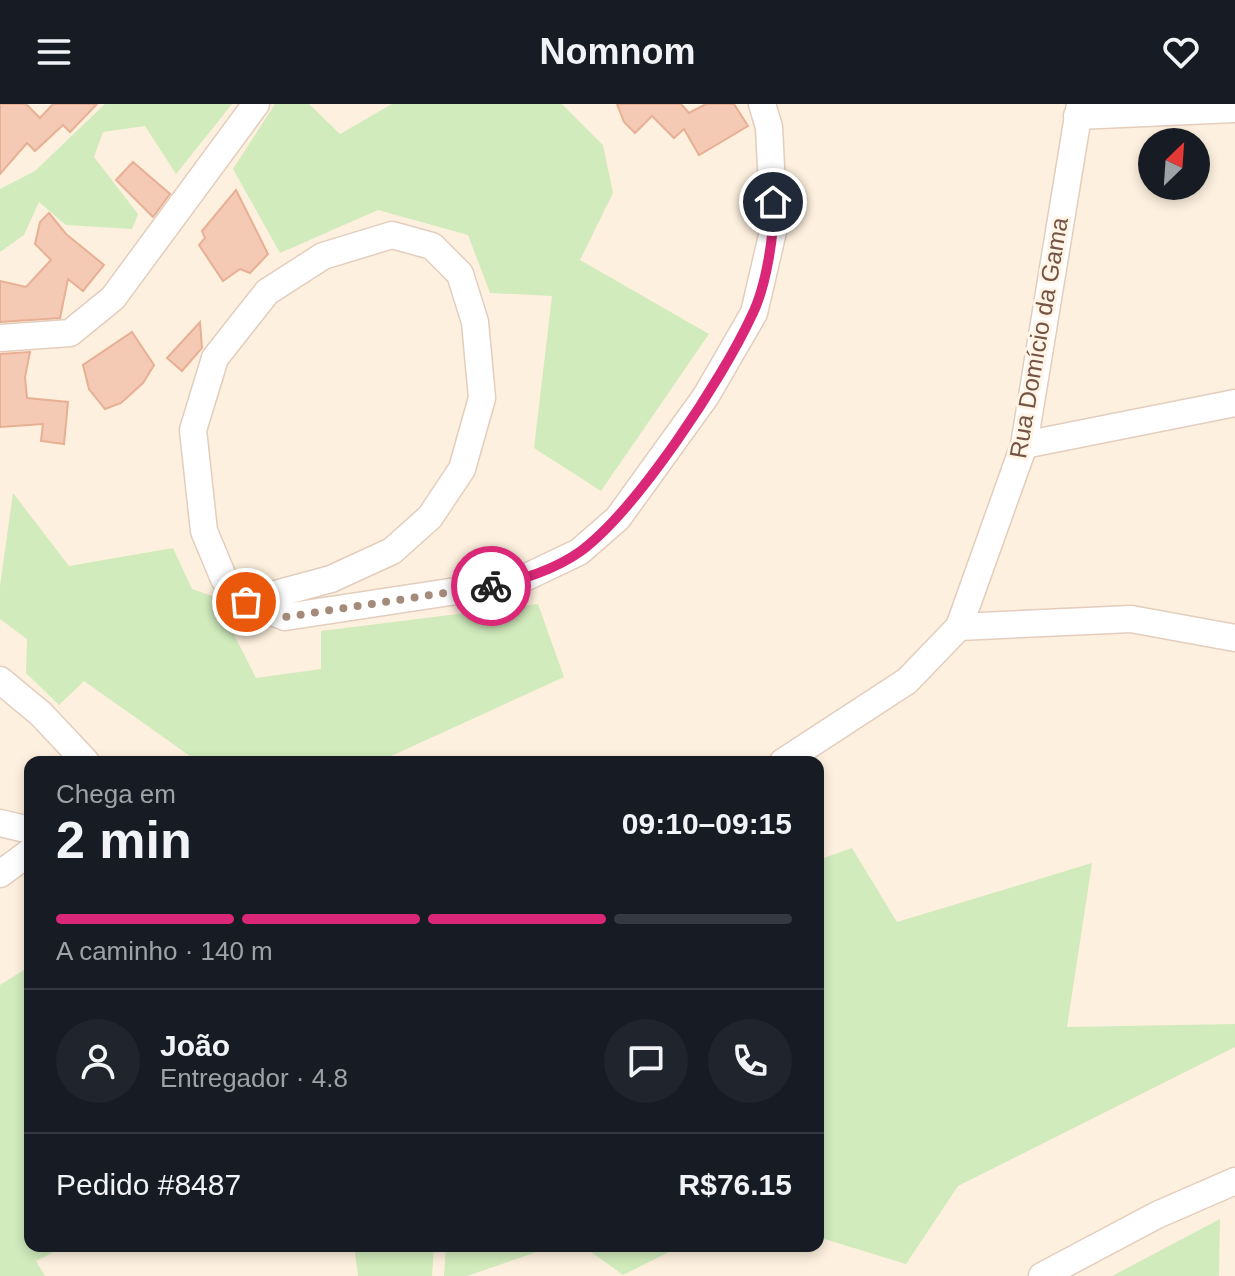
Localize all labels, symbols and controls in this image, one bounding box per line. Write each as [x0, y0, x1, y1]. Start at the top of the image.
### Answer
icon: menu [32, 30, 76, 74]
icon: heart [1159, 30, 1203, 74]
text: Nomnom [540, 31, 696, 72]
north arrow [1138, 128, 1210, 200]
map controls [1138, 128, 1210, 200]
pin [739, 168, 807, 236]
icon: home [751, 180, 795, 224]
street label: Rua Domício da Gama [1004, 215, 1073, 460]
courier [451, 546, 531, 626]
icon: bike [469, 564, 513, 608]
pin [212, 568, 280, 636]
icon: bag [224, 580, 268, 624]
text: Chega em [56, 779, 176, 809]
text: 09:10–09:15 [622, 807, 792, 840]
text: 2 min [56, 811, 192, 869]
text: A caminho · 140 m [56, 936, 273, 966]
button: person [56, 1019, 140, 1103]
button: chat [604, 1019, 688, 1103]
button: phone [708, 1019, 792, 1103]
text: João [160, 1029, 230, 1062]
text: Entregador · 4.8 [160, 1063, 348, 1093]
text: Pedido #8487 [56, 1168, 241, 1201]
text: R$76.15 [679, 1168, 792, 1201]

